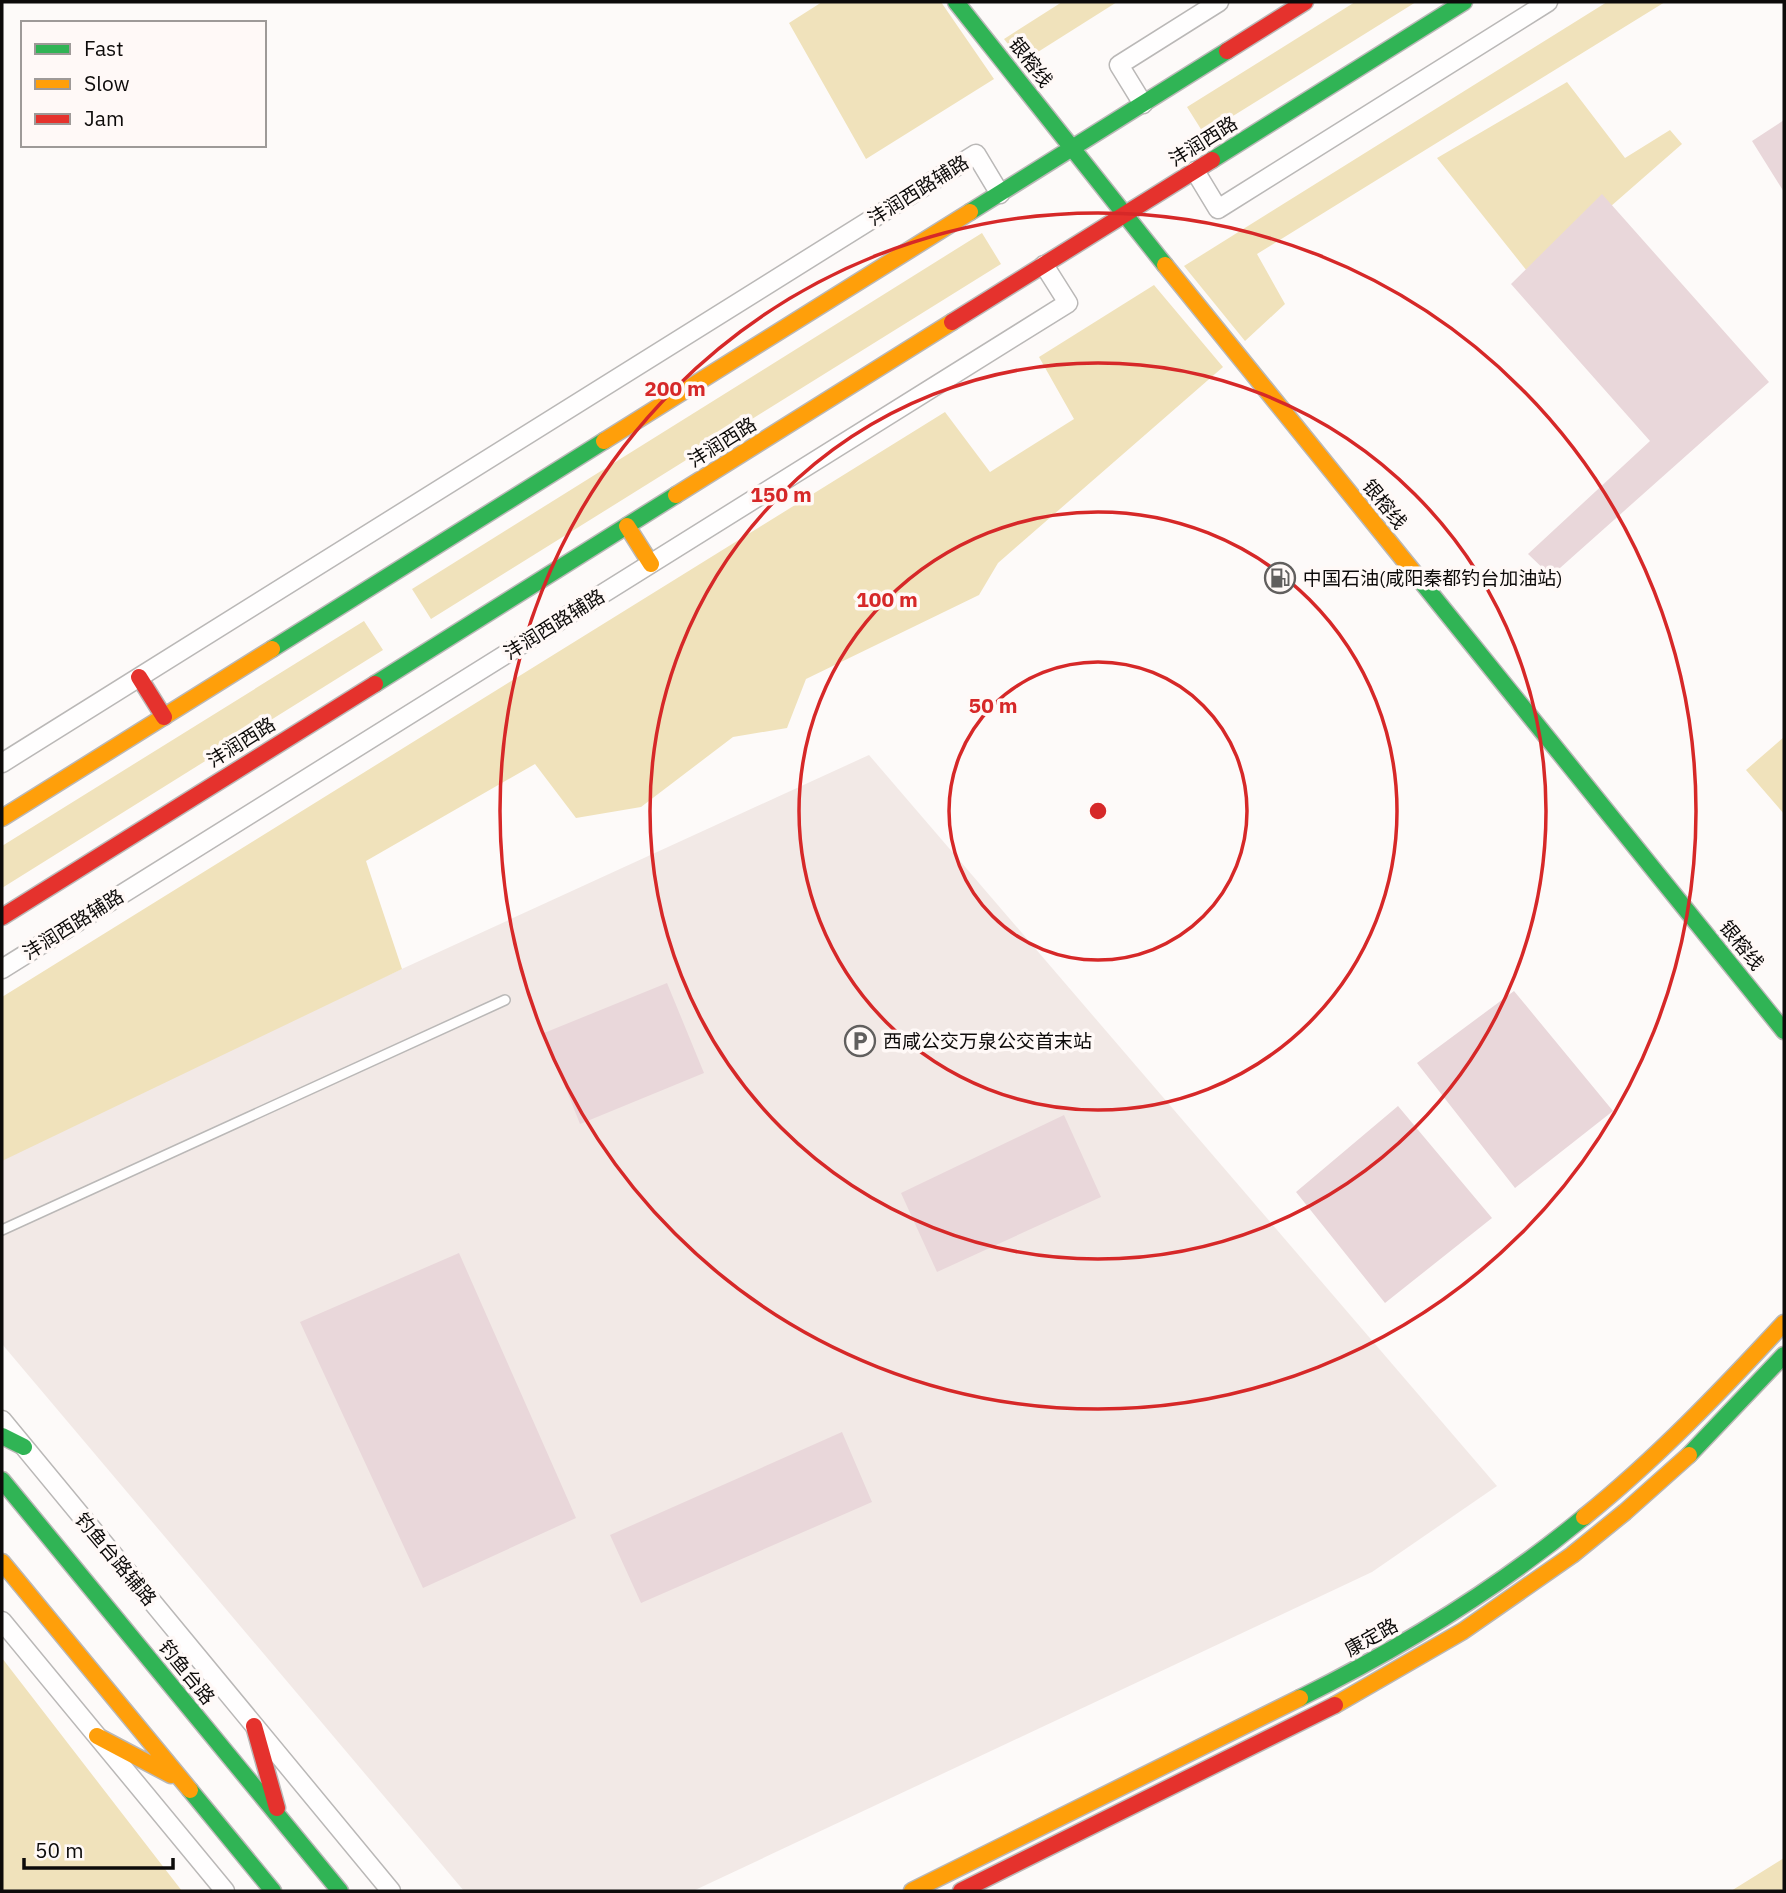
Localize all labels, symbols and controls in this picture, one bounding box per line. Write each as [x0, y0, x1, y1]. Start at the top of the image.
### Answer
legend [21, 21, 266, 147]
street label: 银榕线 [1004, 32, 1058, 92]
text: Fast [84, 34, 124, 62]
text: Slow [84, 69, 130, 97]
text: Jam [84, 104, 124, 132]
street label: 沣润西路 [1164, 111, 1242, 171]
street label: 沣润西路辅路 [863, 150, 973, 230]
text: 200 m [644, 374, 706, 402]
street label: 沣润西路 [683, 412, 761, 472]
street label: 银榕线 [1358, 474, 1412, 534]
text: 150 m [750, 480, 812, 508]
fuel station icon: 中国石油(咸阳秦都钓台加油站) [1263, 561, 1297, 595]
place label: 中国石油(咸阳秦都钓台加油站) [1303, 566, 1563, 590]
street label: 沣润西路辅路 [499, 584, 609, 664]
text: 100 m [856, 585, 918, 613]
text: 50 m [969, 691, 1017, 719]
street label: 沣润西路 [202, 712, 280, 772]
centre of rings [1086, 799, 1110, 823]
street label: 沣润西路辅路 [18, 884, 128, 964]
street label: 银榕线 [1715, 915, 1769, 975]
parking icon: 西咸公交万泉公交首末站 [843, 1024, 877, 1058]
place label: 西咸公交万泉公交首末站 [883, 1029, 1092, 1053]
street label: 钓鱼台路辅路 [70, 1508, 162, 1610]
street label: 康定路 [1340, 1613, 1402, 1661]
street label: 钓鱼台路 [154, 1635, 220, 1709]
scale bar [24, 1826, 173, 1870]
text: 50 m [35, 1836, 84, 1864]

